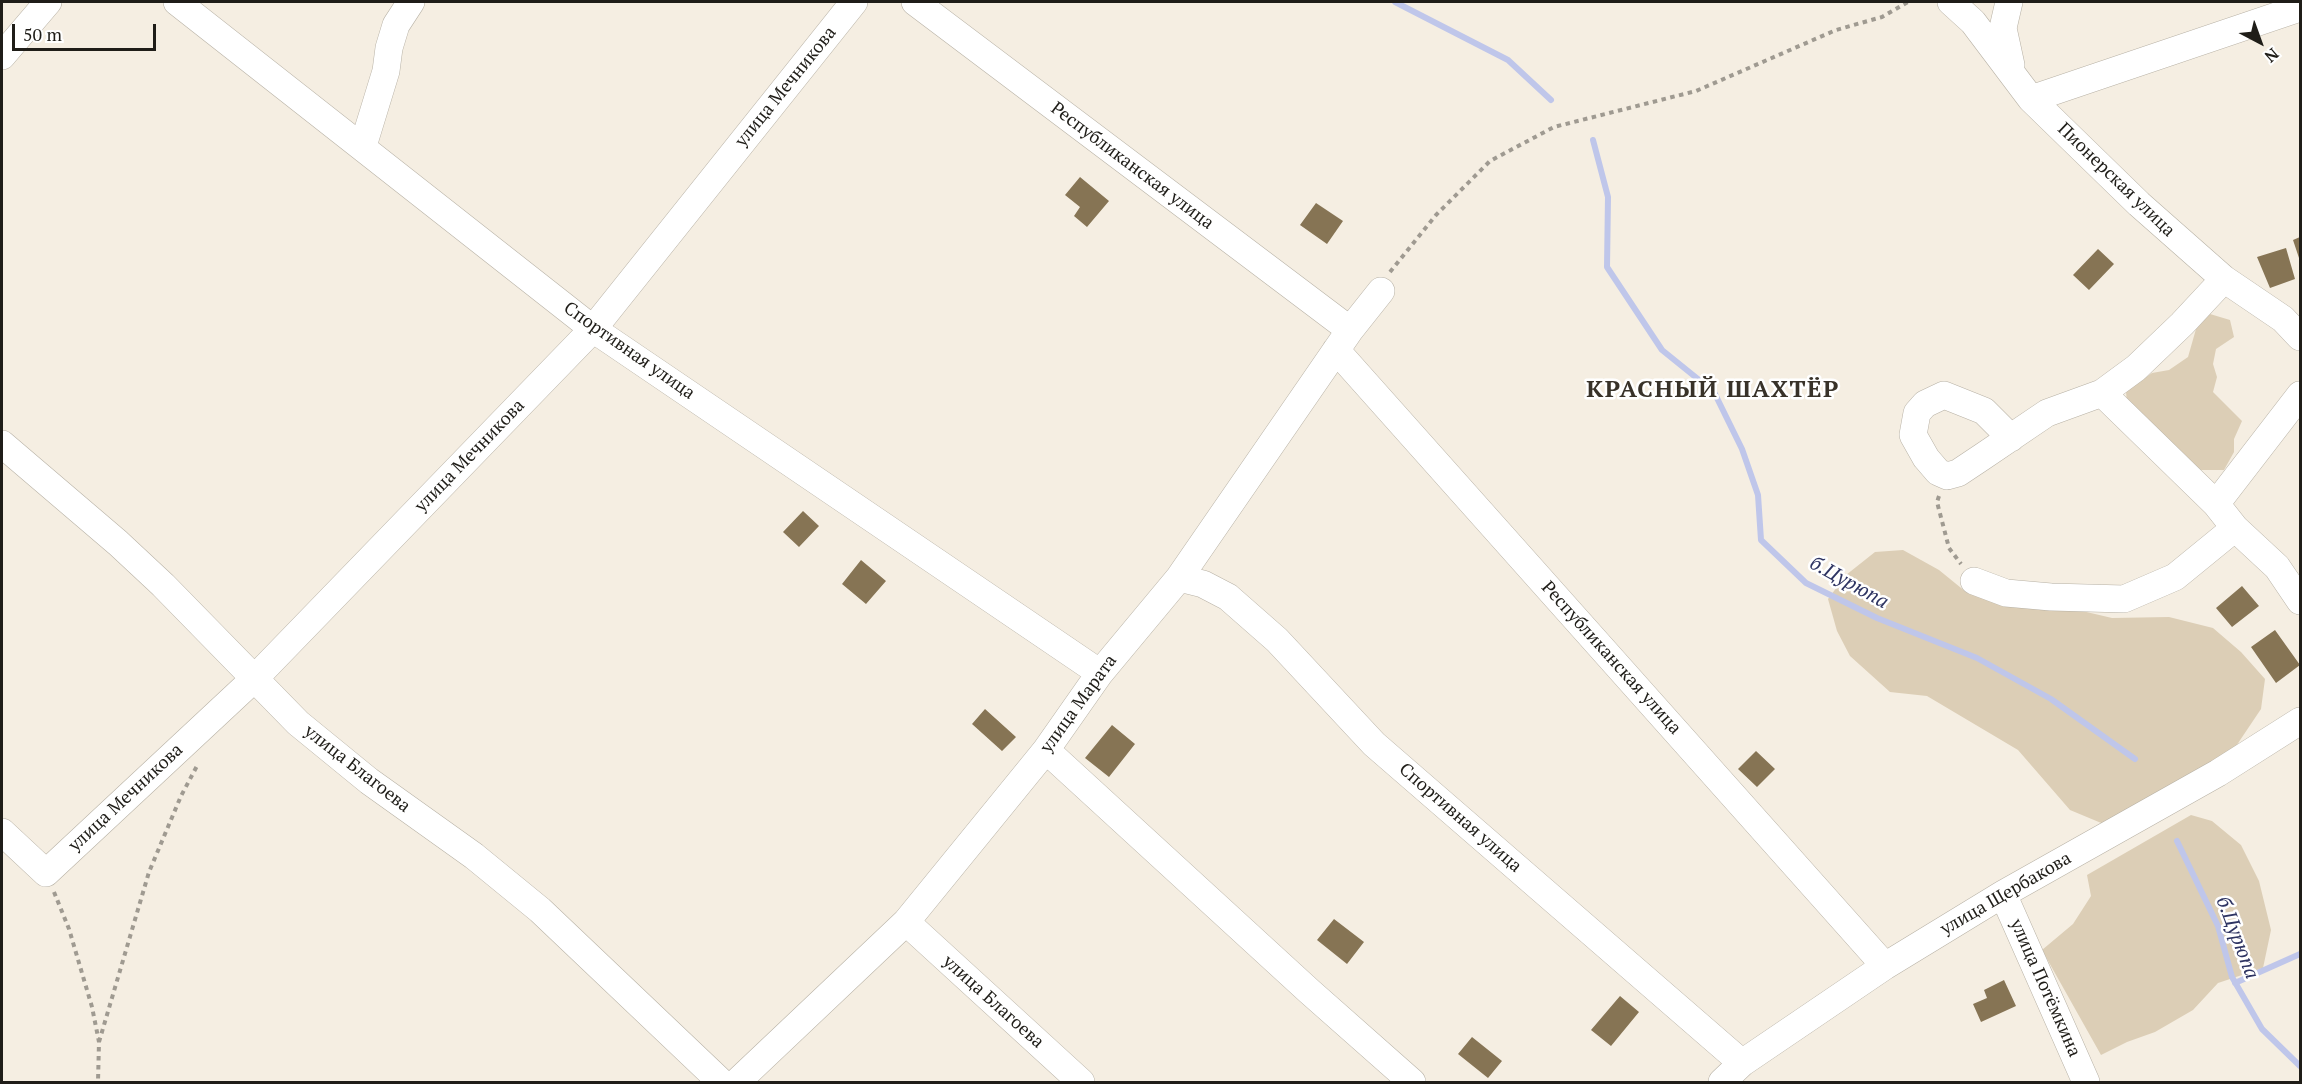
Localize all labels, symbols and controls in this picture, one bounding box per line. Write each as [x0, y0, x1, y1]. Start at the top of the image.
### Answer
scale bar [15, 12, 159, 50]
north arrow [2230, 12, 2290, 72]
text: 50 m [23, 22, 62, 46]
street label: улица Мечникова [731, 23, 841, 151]
text: N [2260, 43, 2284, 68]
street label: Республиканская улица [1046, 98, 1218, 234]
street label: Пионерская улица [2053, 118, 2179, 242]
street label: Спортивная улица [559, 298, 699, 404]
district label: КРАСНЫЙ ШАХТЁР [1586, 376, 1840, 404]
street label: улица Мечникова [411, 395, 529, 517]
water label: б.Цурюпа [1806, 552, 1892, 614]
street label: Республиканская улица [1537, 577, 1685, 739]
street label: улица Марата [1036, 651, 1122, 757]
street label: улица Благоева [300, 721, 414, 817]
street label: улица Мечникова [64, 739, 188, 857]
street label: Спортивная улица [1394, 759, 1526, 877]
street label: улица Щербакова [1937, 848, 2075, 940]
water label: б.Цурюпа [2210, 893, 2264, 983]
street label: улица Потёмкина [2005, 916, 2085, 1060]
street label: улица Благоева [938, 951, 1048, 1053]

